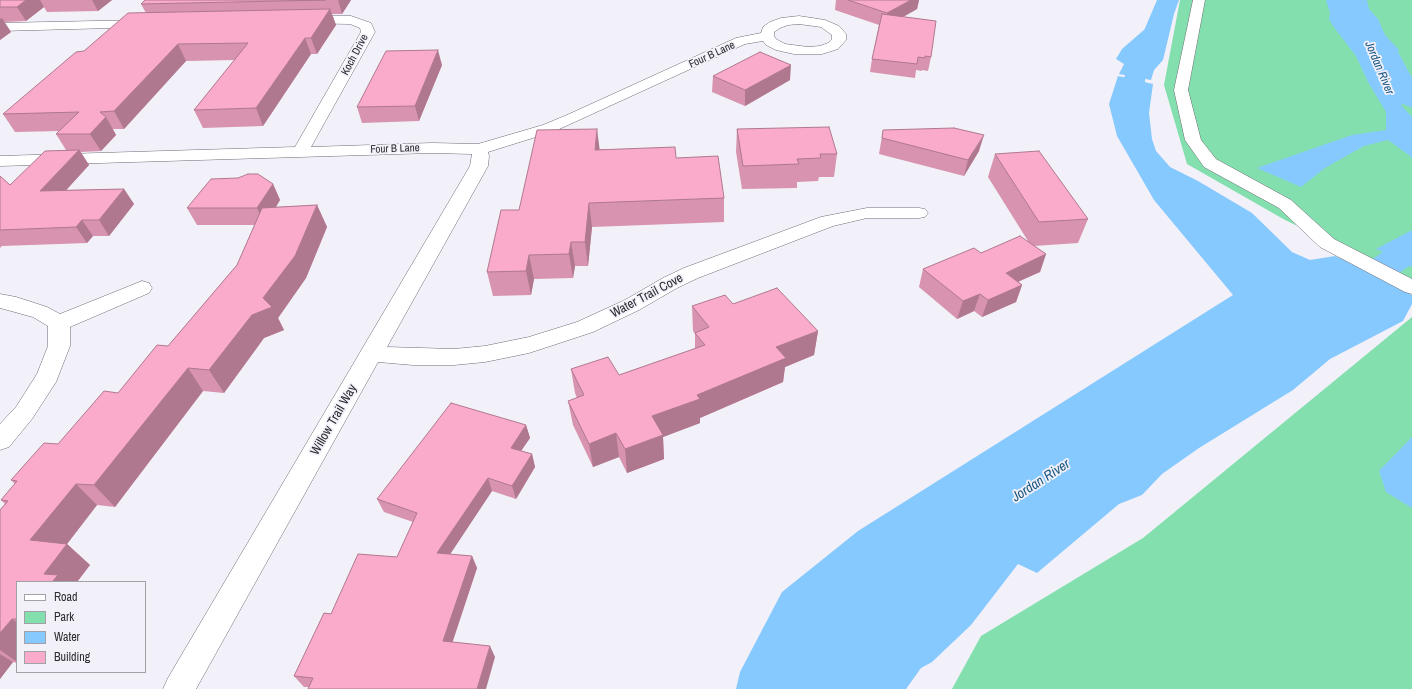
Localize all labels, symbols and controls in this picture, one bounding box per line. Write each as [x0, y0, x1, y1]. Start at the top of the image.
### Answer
street label: Koch Drive [339, 32, 371, 78]
street label: Four B Lane [687, 39, 737, 71]
water label: Jordan River [1361, 39, 1397, 97]
street label: Four B Lane [370, 142, 420, 156]
street label: Water Trail Cove [608, 270, 686, 322]
street label: Willow Trail Way [307, 382, 361, 458]
water label: Jordan River [1009, 456, 1073, 506]
legend [16, 581, 146, 673]
text: Road [54, 589, 78, 605]
text: Park [54, 609, 74, 625]
text: Water [54, 629, 80, 645]
text: Building [54, 649, 90, 665]

